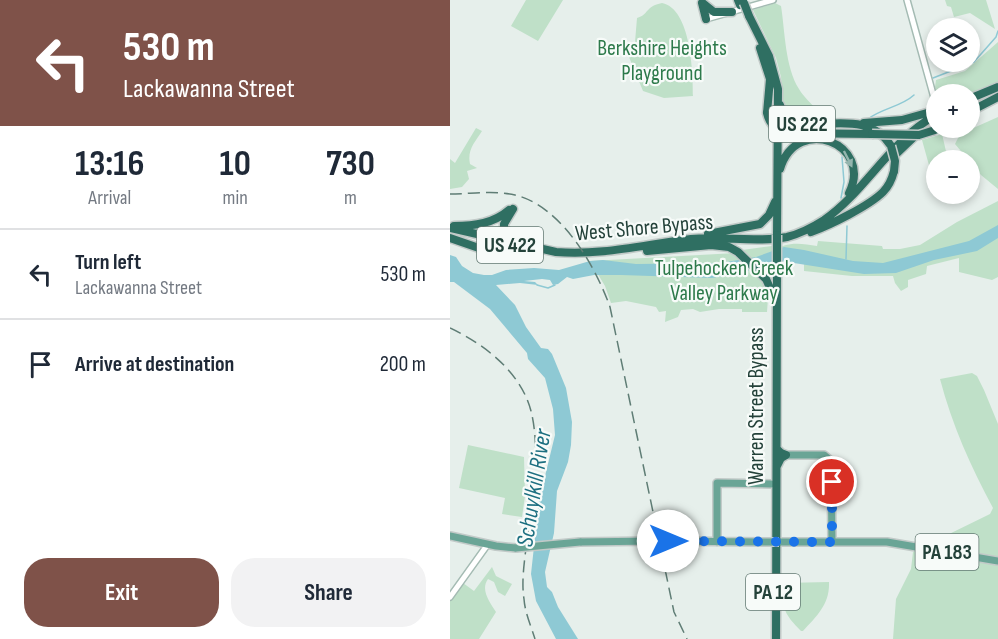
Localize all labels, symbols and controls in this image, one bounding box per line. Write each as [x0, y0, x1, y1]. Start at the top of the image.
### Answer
map controls [926, 18, 980, 204]
button: layers [926, 18, 980, 72]
text: 530 m [123, 22, 215, 73]
icon: left [24, 24, 102, 102]
park label: Berkshire Heights Playground [597, 35, 727, 87]
text: Lackawanna Street [123, 73, 295, 105]
button: + [926, 84, 980, 138]
road number: US 222 [769, 106, 835, 142]
text: 13:16 [75, 143, 144, 186]
text: 10 [220, 143, 251, 186]
text: 730 [326, 143, 375, 186]
button: − [926, 150, 980, 204]
one-way arrow [843, 151, 853, 168]
text: Arrival [88, 186, 131, 210]
text: min [223, 186, 248, 210]
text: m [344, 186, 357, 210]
street label: West Shore Bypass [574, 209, 714, 247]
road number: US 422 [477, 227, 543, 263]
text: Turn left [75, 249, 141, 276]
park label: Tulpehocken Creek Valley Parkway [655, 255, 794, 307]
icon: left [24, 258, 57, 291]
text: 530 m [381, 261, 426, 288]
text: Lackawanna Street [75, 276, 202, 300]
street label: Warren Street Bypass [743, 327, 770, 485]
icon: arrive [24, 348, 57, 381]
text: Arrive at destination [75, 351, 234, 378]
text: 200 m [380, 351, 426, 378]
water label: Schuylkill River [510, 426, 558, 549]
pin [806, 456, 857, 507]
icon: arrive [815, 465, 848, 498]
position arrow [636, 509, 700, 573]
road number: PA 183 [916, 534, 978, 570]
button: Exit [24, 558, 219, 627]
button: Share [231, 558, 426, 627]
road number: PA 12 [746, 574, 800, 610]

